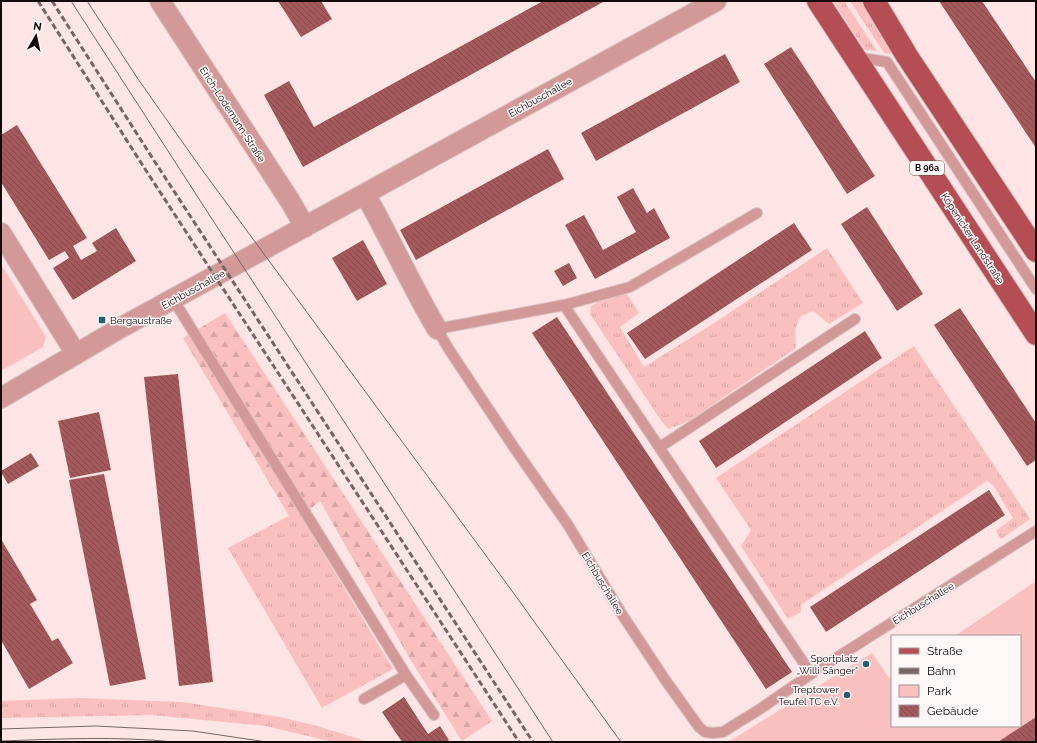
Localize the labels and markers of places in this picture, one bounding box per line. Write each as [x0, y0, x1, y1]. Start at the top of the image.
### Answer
marker: Bergaustraße [97, 315, 107, 325]
place label: Bergaustraße [110, 315, 172, 326]
place label: Sportplatz „Willi Sänger" [797, 653, 858, 676]
marker: Sportplatz „Willi Sänger" [861, 659, 871, 669]
place label: Treptower Teufel TC e.V. [778, 684, 839, 707]
marker: Treptower Teufel TC e.V. [842, 690, 852, 700]

